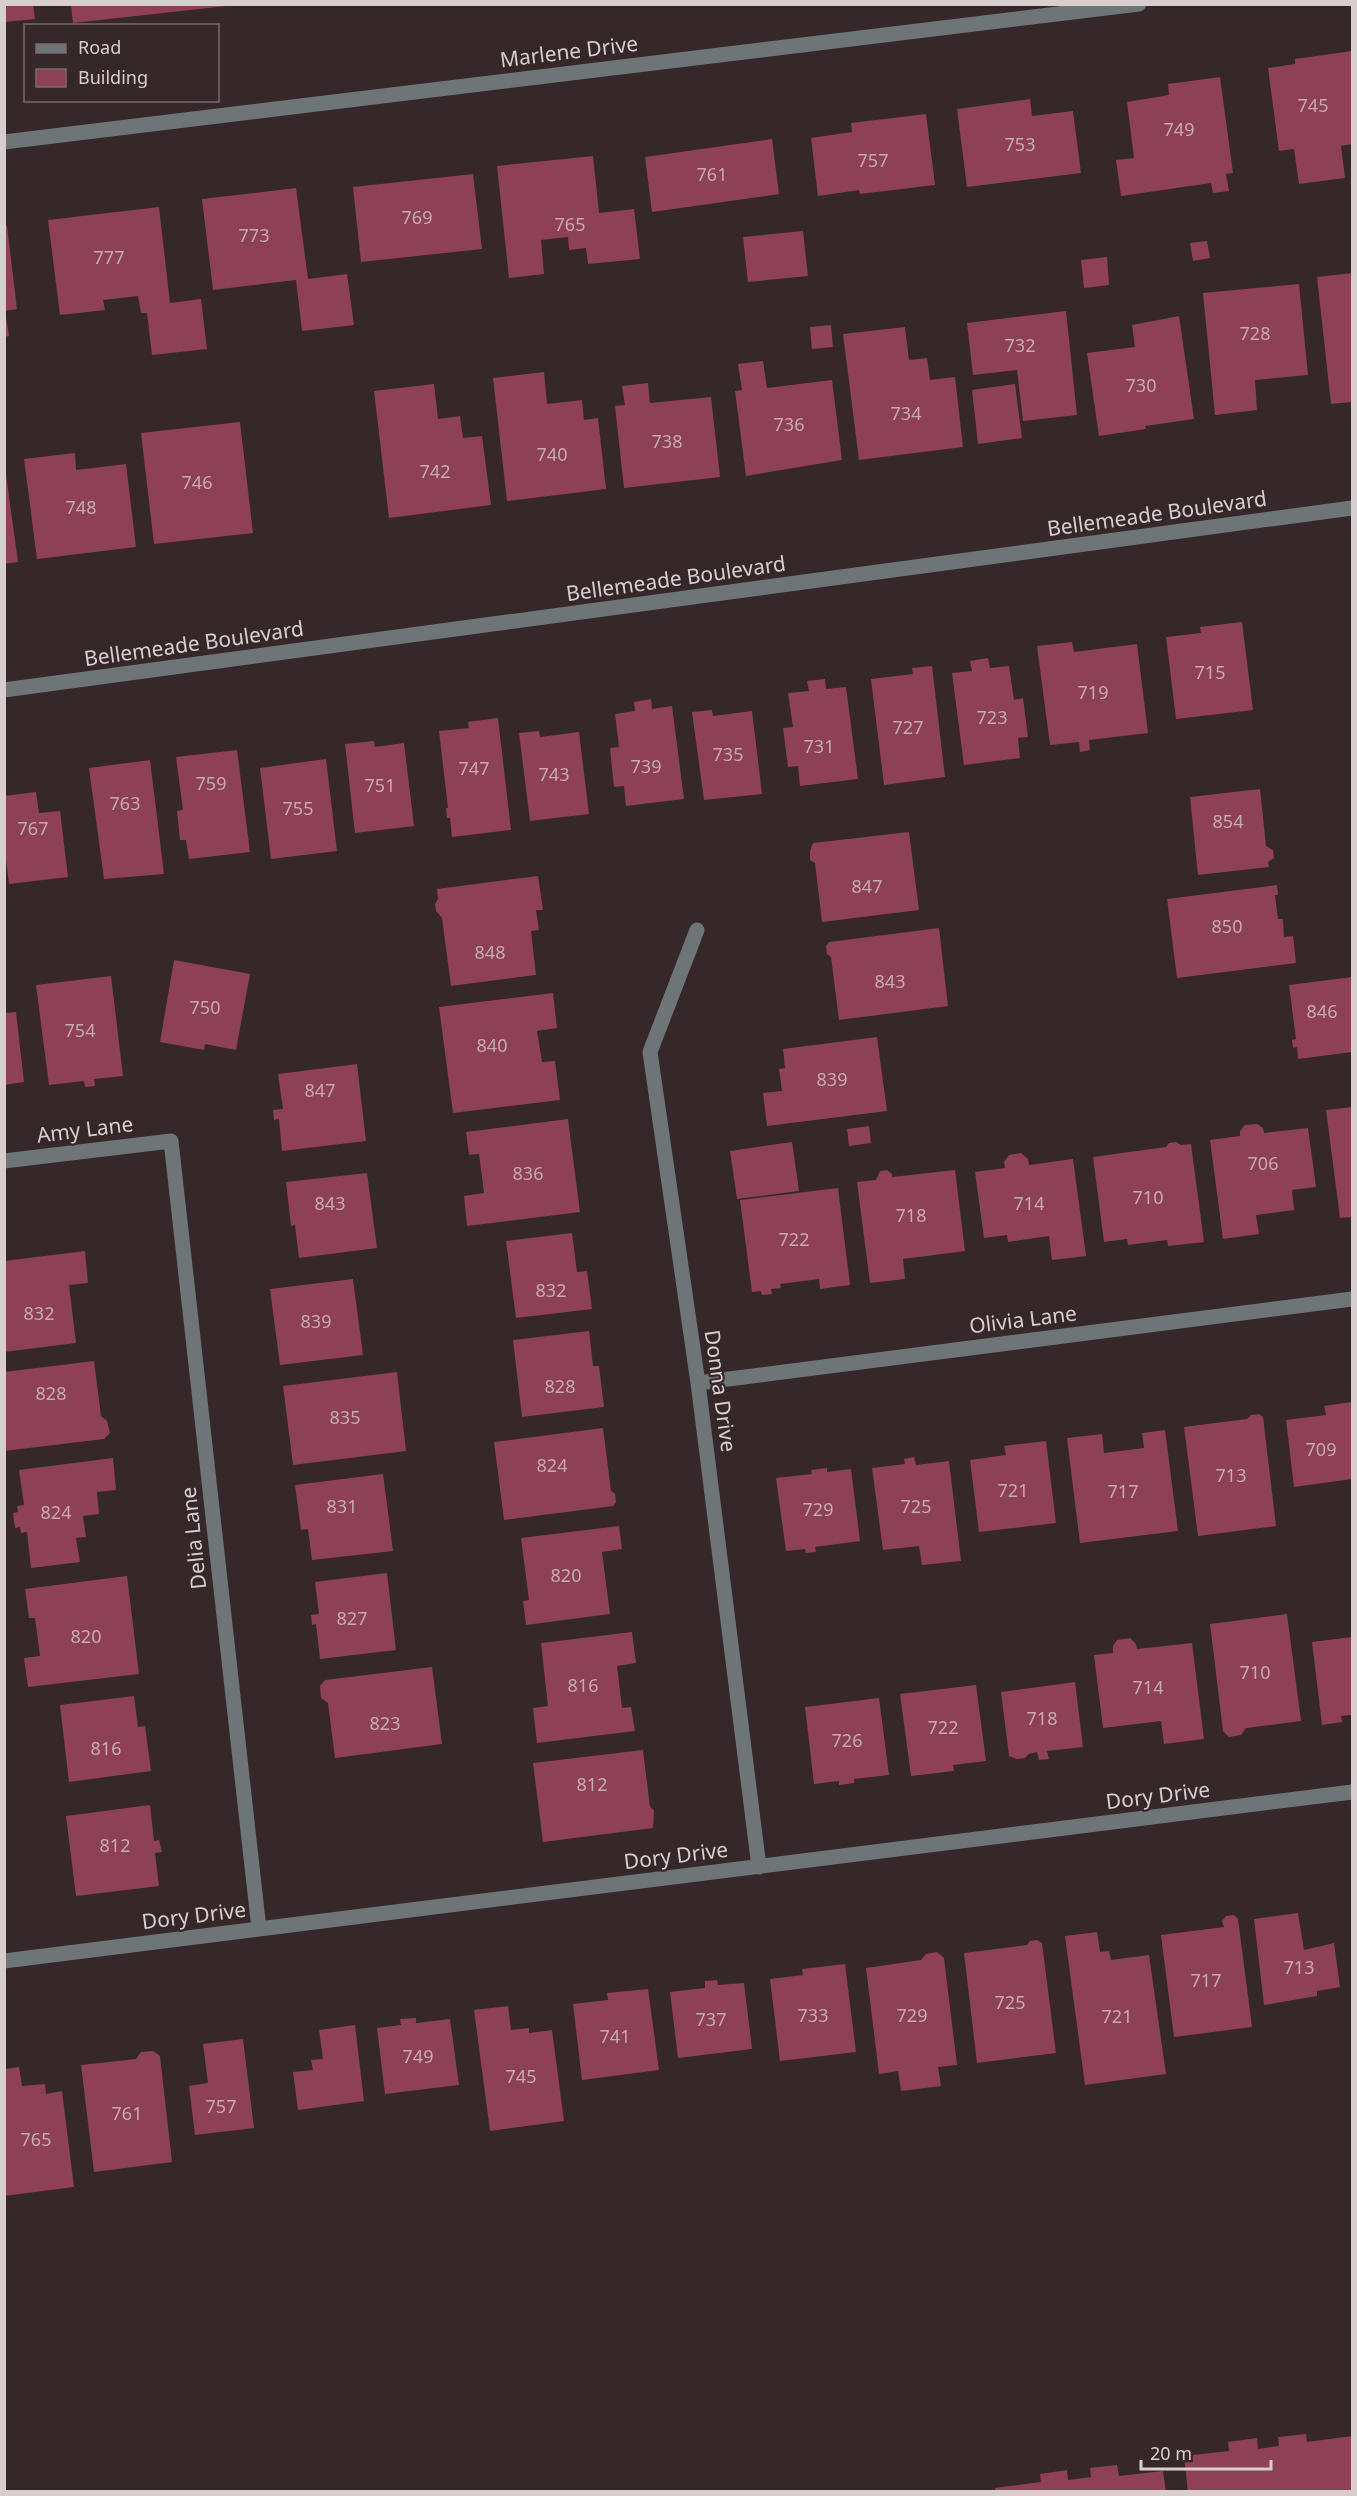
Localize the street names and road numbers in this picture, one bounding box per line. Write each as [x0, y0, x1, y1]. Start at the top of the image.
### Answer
street label: Marlene Drive [498, 29, 640, 73]
street label: Bellemeade Boulevard [1045, 484, 1268, 542]
street label: Bellemeade Boulevard [564, 549, 787, 607]
street label: Bellemeade Boulevard [82, 614, 305, 672]
street label: Amy Lane [35, 1109, 135, 1149]
street label: Olivia Lane [967, 1299, 1078, 1339]
street label: Donna Drive [699, 1328, 743, 1454]
street label: Delia Lane [174, 1485, 212, 1591]
street label: Dory Drive [1104, 1775, 1212, 1815]
street label: Dory Drive [622, 1835, 730, 1875]
street label: Dory Drive [140, 1895, 248, 1935]

